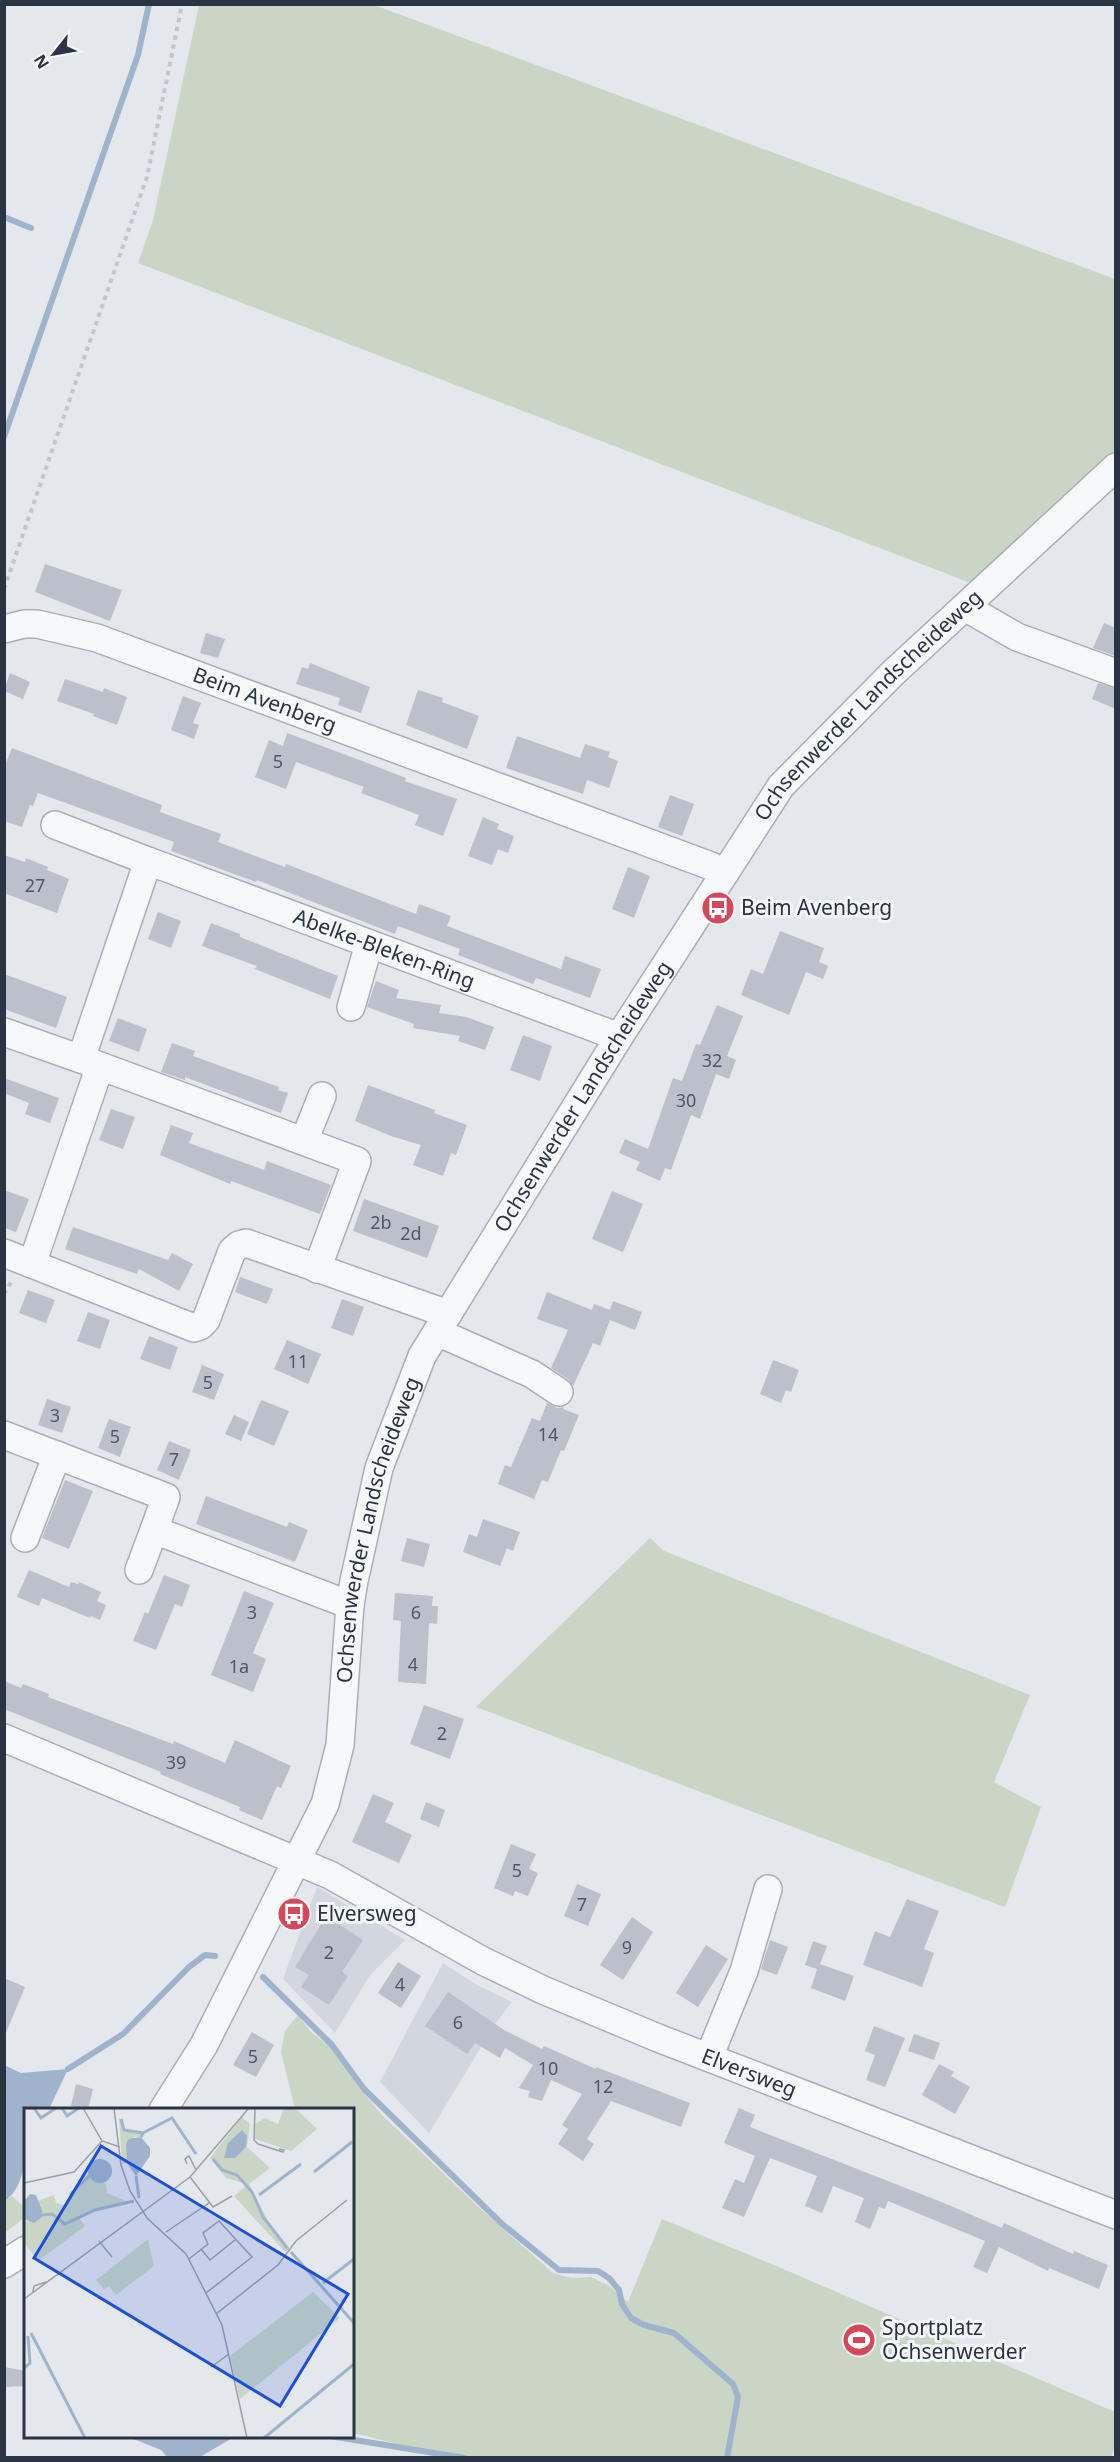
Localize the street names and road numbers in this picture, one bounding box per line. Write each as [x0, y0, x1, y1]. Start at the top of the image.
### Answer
street label: Ochsenwerder Landscheideweg [747, 583, 988, 826]
street label: Beim Avenberg [189, 660, 341, 739]
street label: Abelke-Bleken-Ring [290, 902, 479, 995]
street label: Ochsenwerder Landscheideweg [487, 955, 677, 1237]
street label: Ochsenwerder Landscheideweg [329, 1372, 426, 1684]
street label: Elversweg [698, 2041, 801, 2103]

